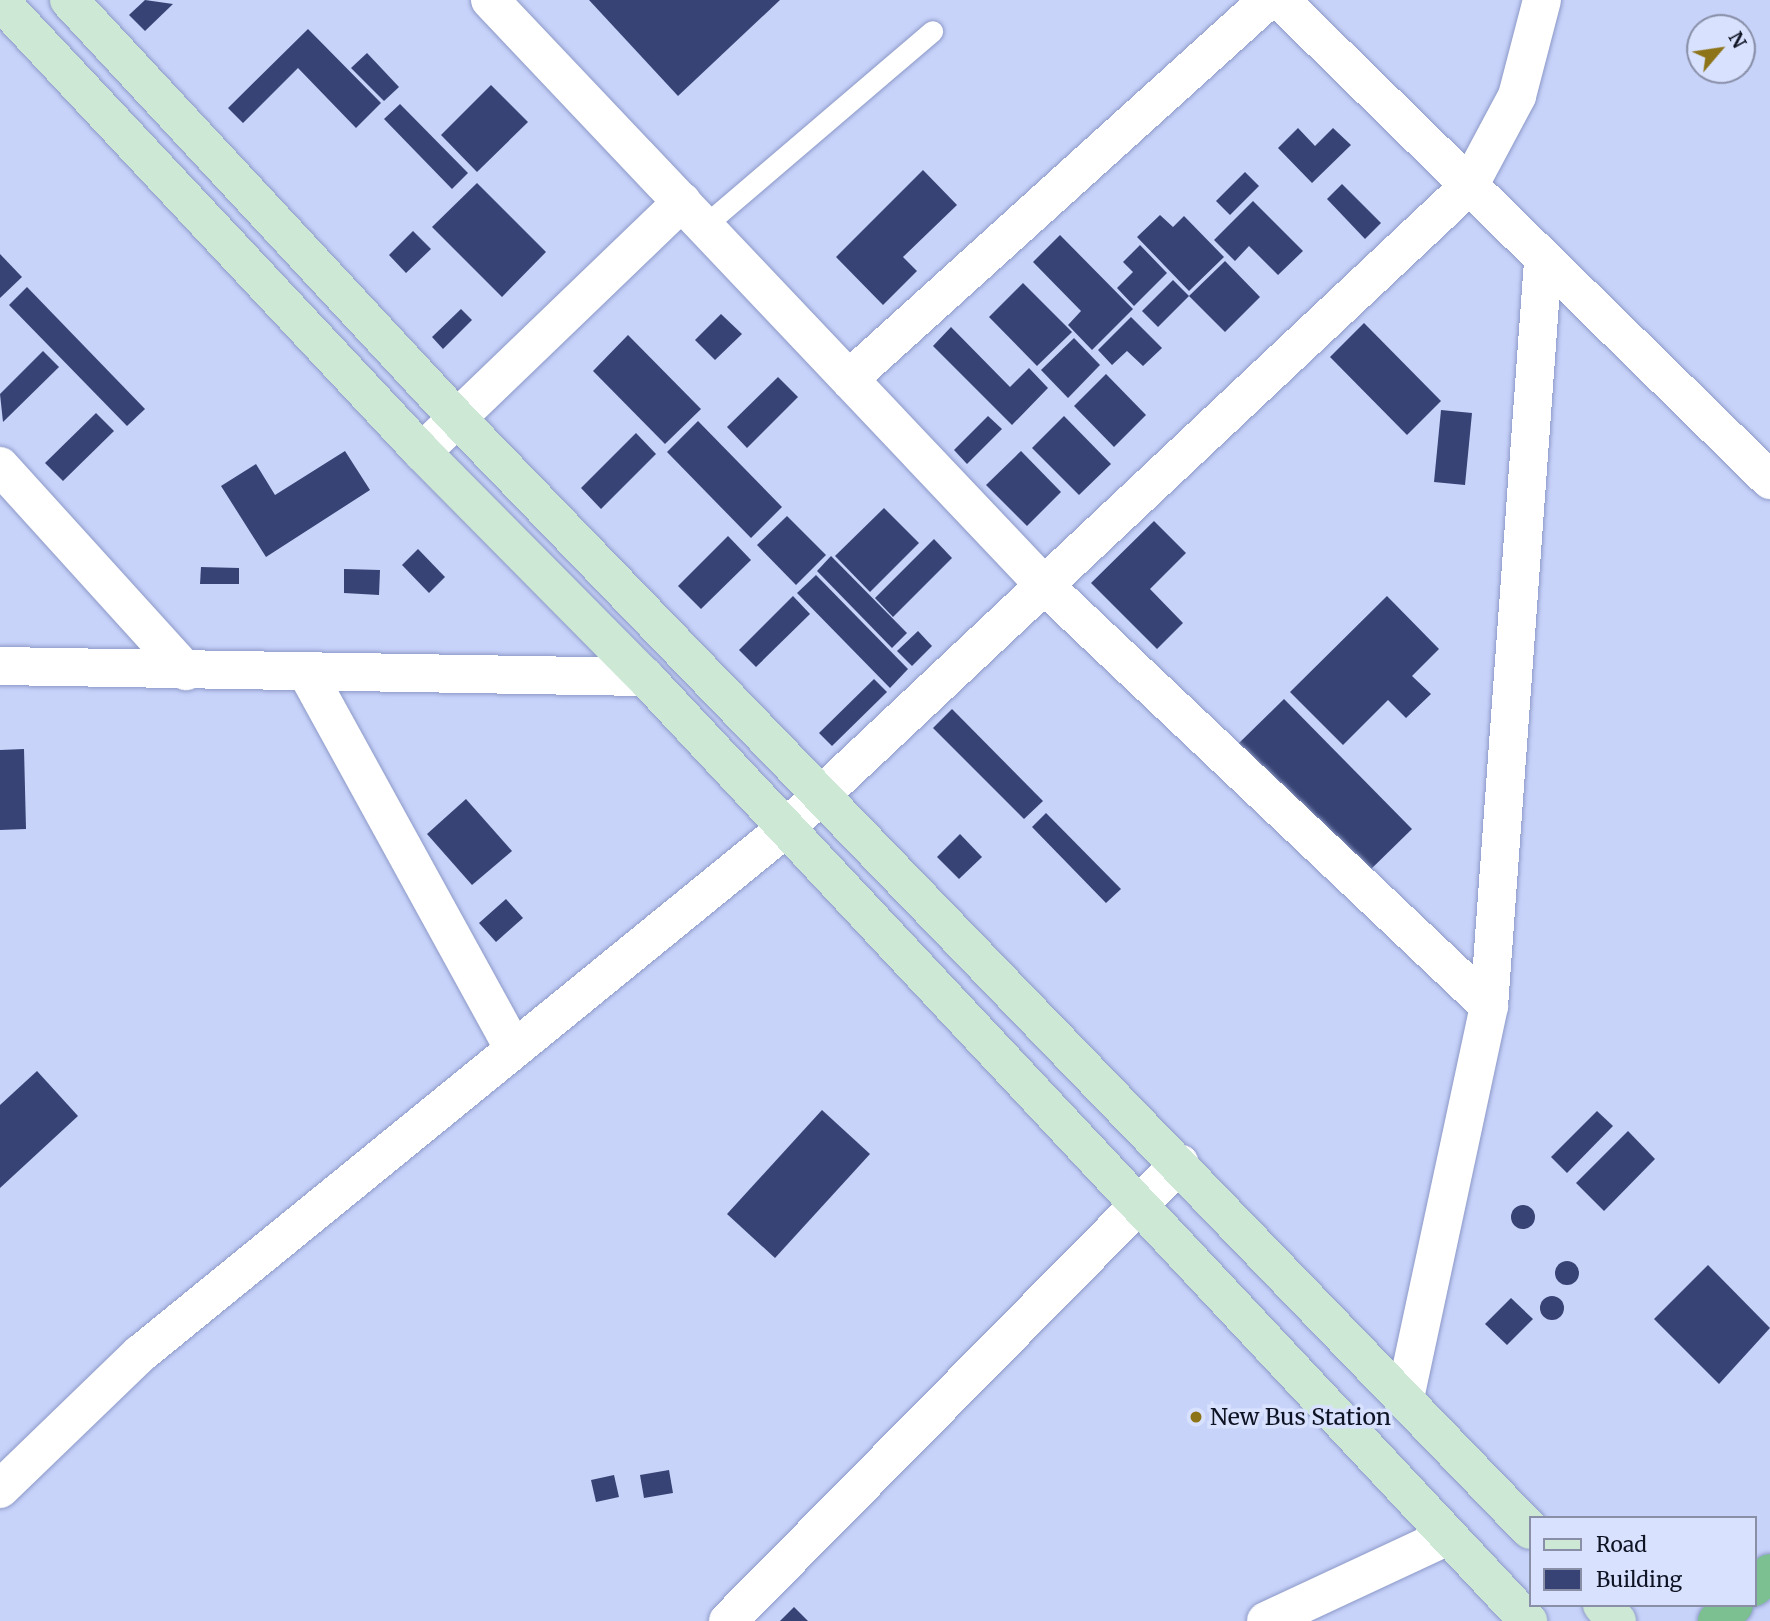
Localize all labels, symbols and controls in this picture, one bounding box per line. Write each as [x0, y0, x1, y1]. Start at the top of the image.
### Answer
north arrow [1686, 14, 1756, 84]
text: N [1723, 27, 1752, 52]
place label: New Bus Station [1210, 1403, 1391, 1431]
marker: New Bus Station [1188, 1409, 1204, 1425]
legend [1528, 1516, 1756, 1607]
text: Road [1596, 1531, 1647, 1558]
text: Building [1596, 1566, 1682, 1593]

